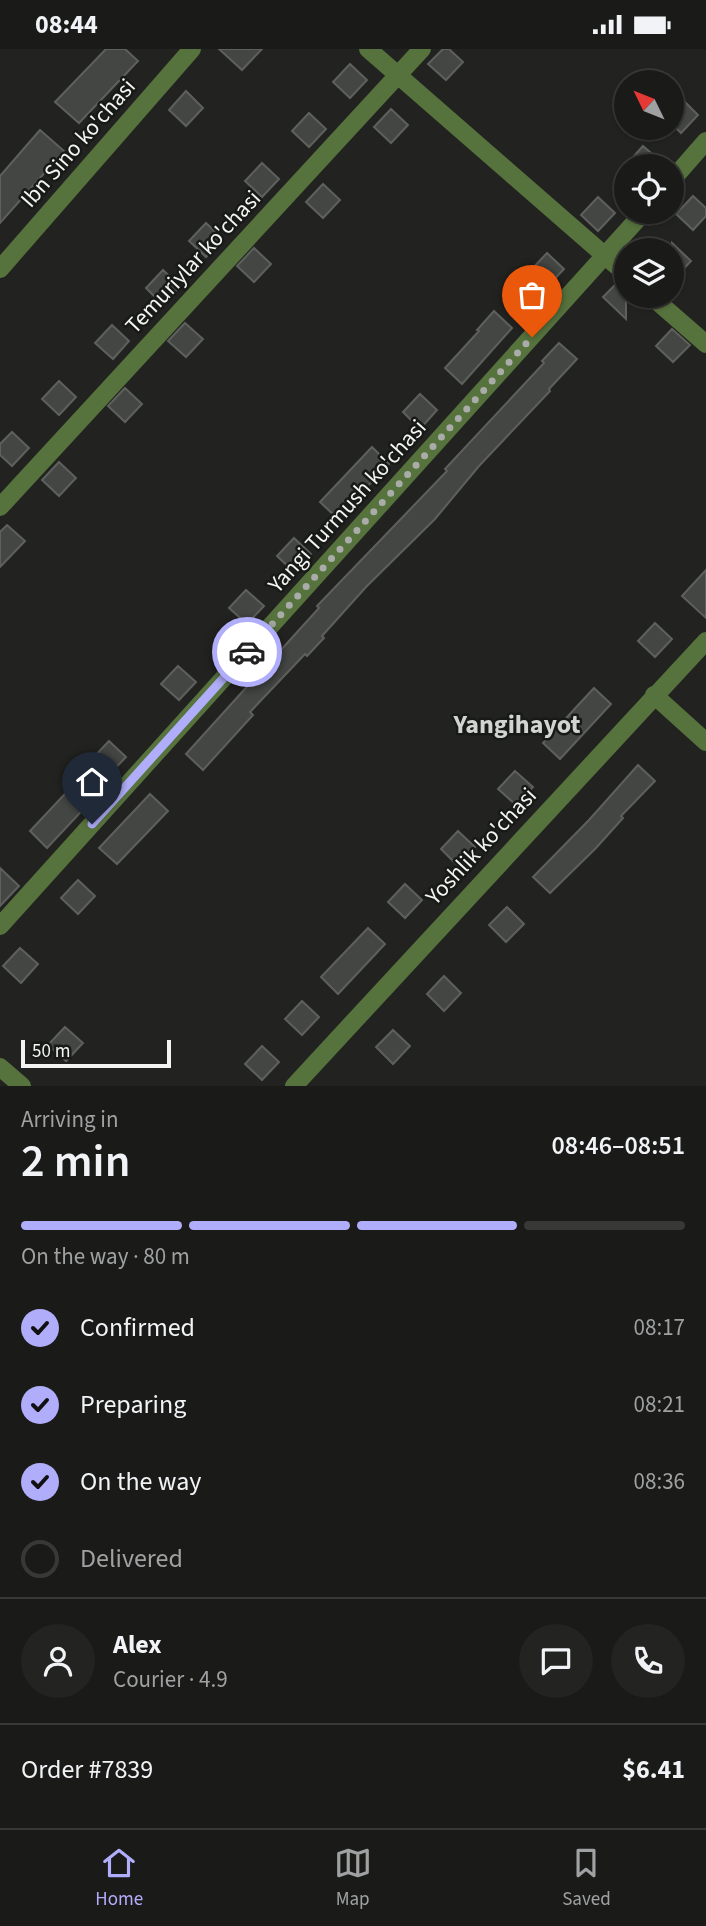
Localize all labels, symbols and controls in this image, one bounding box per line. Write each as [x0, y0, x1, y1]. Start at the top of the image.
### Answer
text: 08:44 [35, 6, 98, 43]
north arrow [614, 70, 684, 140]
map controls [614, 70, 684, 308]
street label: Ibn Sino ko'chasi [13, 71, 143, 215]
button: locate [614, 154, 684, 224]
street label: Temuriylar ko'chasi [118, 183, 268, 341]
button: layers [614, 238, 684, 308]
pin [502, 265, 562, 337]
icon: bag [513, 276, 551, 314]
street label: Yangi Turmush ko'chasi [259, 412, 434, 601]
courier [212, 617, 282, 687]
icon: car [228, 633, 266, 671]
district label: Yangihayot [453, 706, 580, 743]
pin [62, 752, 122, 824]
icon: home [73, 763, 111, 801]
street label: Yoshlik ko'chasi [417, 780, 544, 913]
scale bar [21, 1037, 172, 1069]
text: 50 m [32, 1038, 70, 1065]
text: Arriving in [21, 1103, 119, 1136]
text: 08:46–08:51 [552, 1127, 685, 1164]
text: 2 min [21, 1129, 130, 1194]
text: On the way · 80 m [21, 1240, 190, 1273]
icon: check [21, 1309, 59, 1347]
text: Confirmed [80, 1309, 195, 1346]
text: 08:17 [634, 1311, 685, 1344]
icon: check [21, 1386, 59, 1424]
text: Preparing [80, 1386, 186, 1423]
text: 08:21 [634, 1388, 685, 1421]
icon: check [21, 1463, 59, 1501]
text: On the way [80, 1463, 201, 1500]
text: 08:36 [634, 1465, 685, 1498]
text: Delivered [80, 1540, 183, 1577]
button: person [21, 1624, 95, 1698]
button: chat [519, 1624, 593, 1698]
button: phone [611, 1624, 685, 1698]
text: Alex [113, 1626, 162, 1663]
text: Courier · 4.9 [113, 1663, 228, 1696]
text: Order #7839 [21, 1751, 153, 1788]
text: $6.41 [622, 1751, 685, 1788]
tab: Home [95, 1844, 143, 1913]
tab: Map [334, 1844, 372, 1913]
tab: Saved [562, 1844, 611, 1913]

